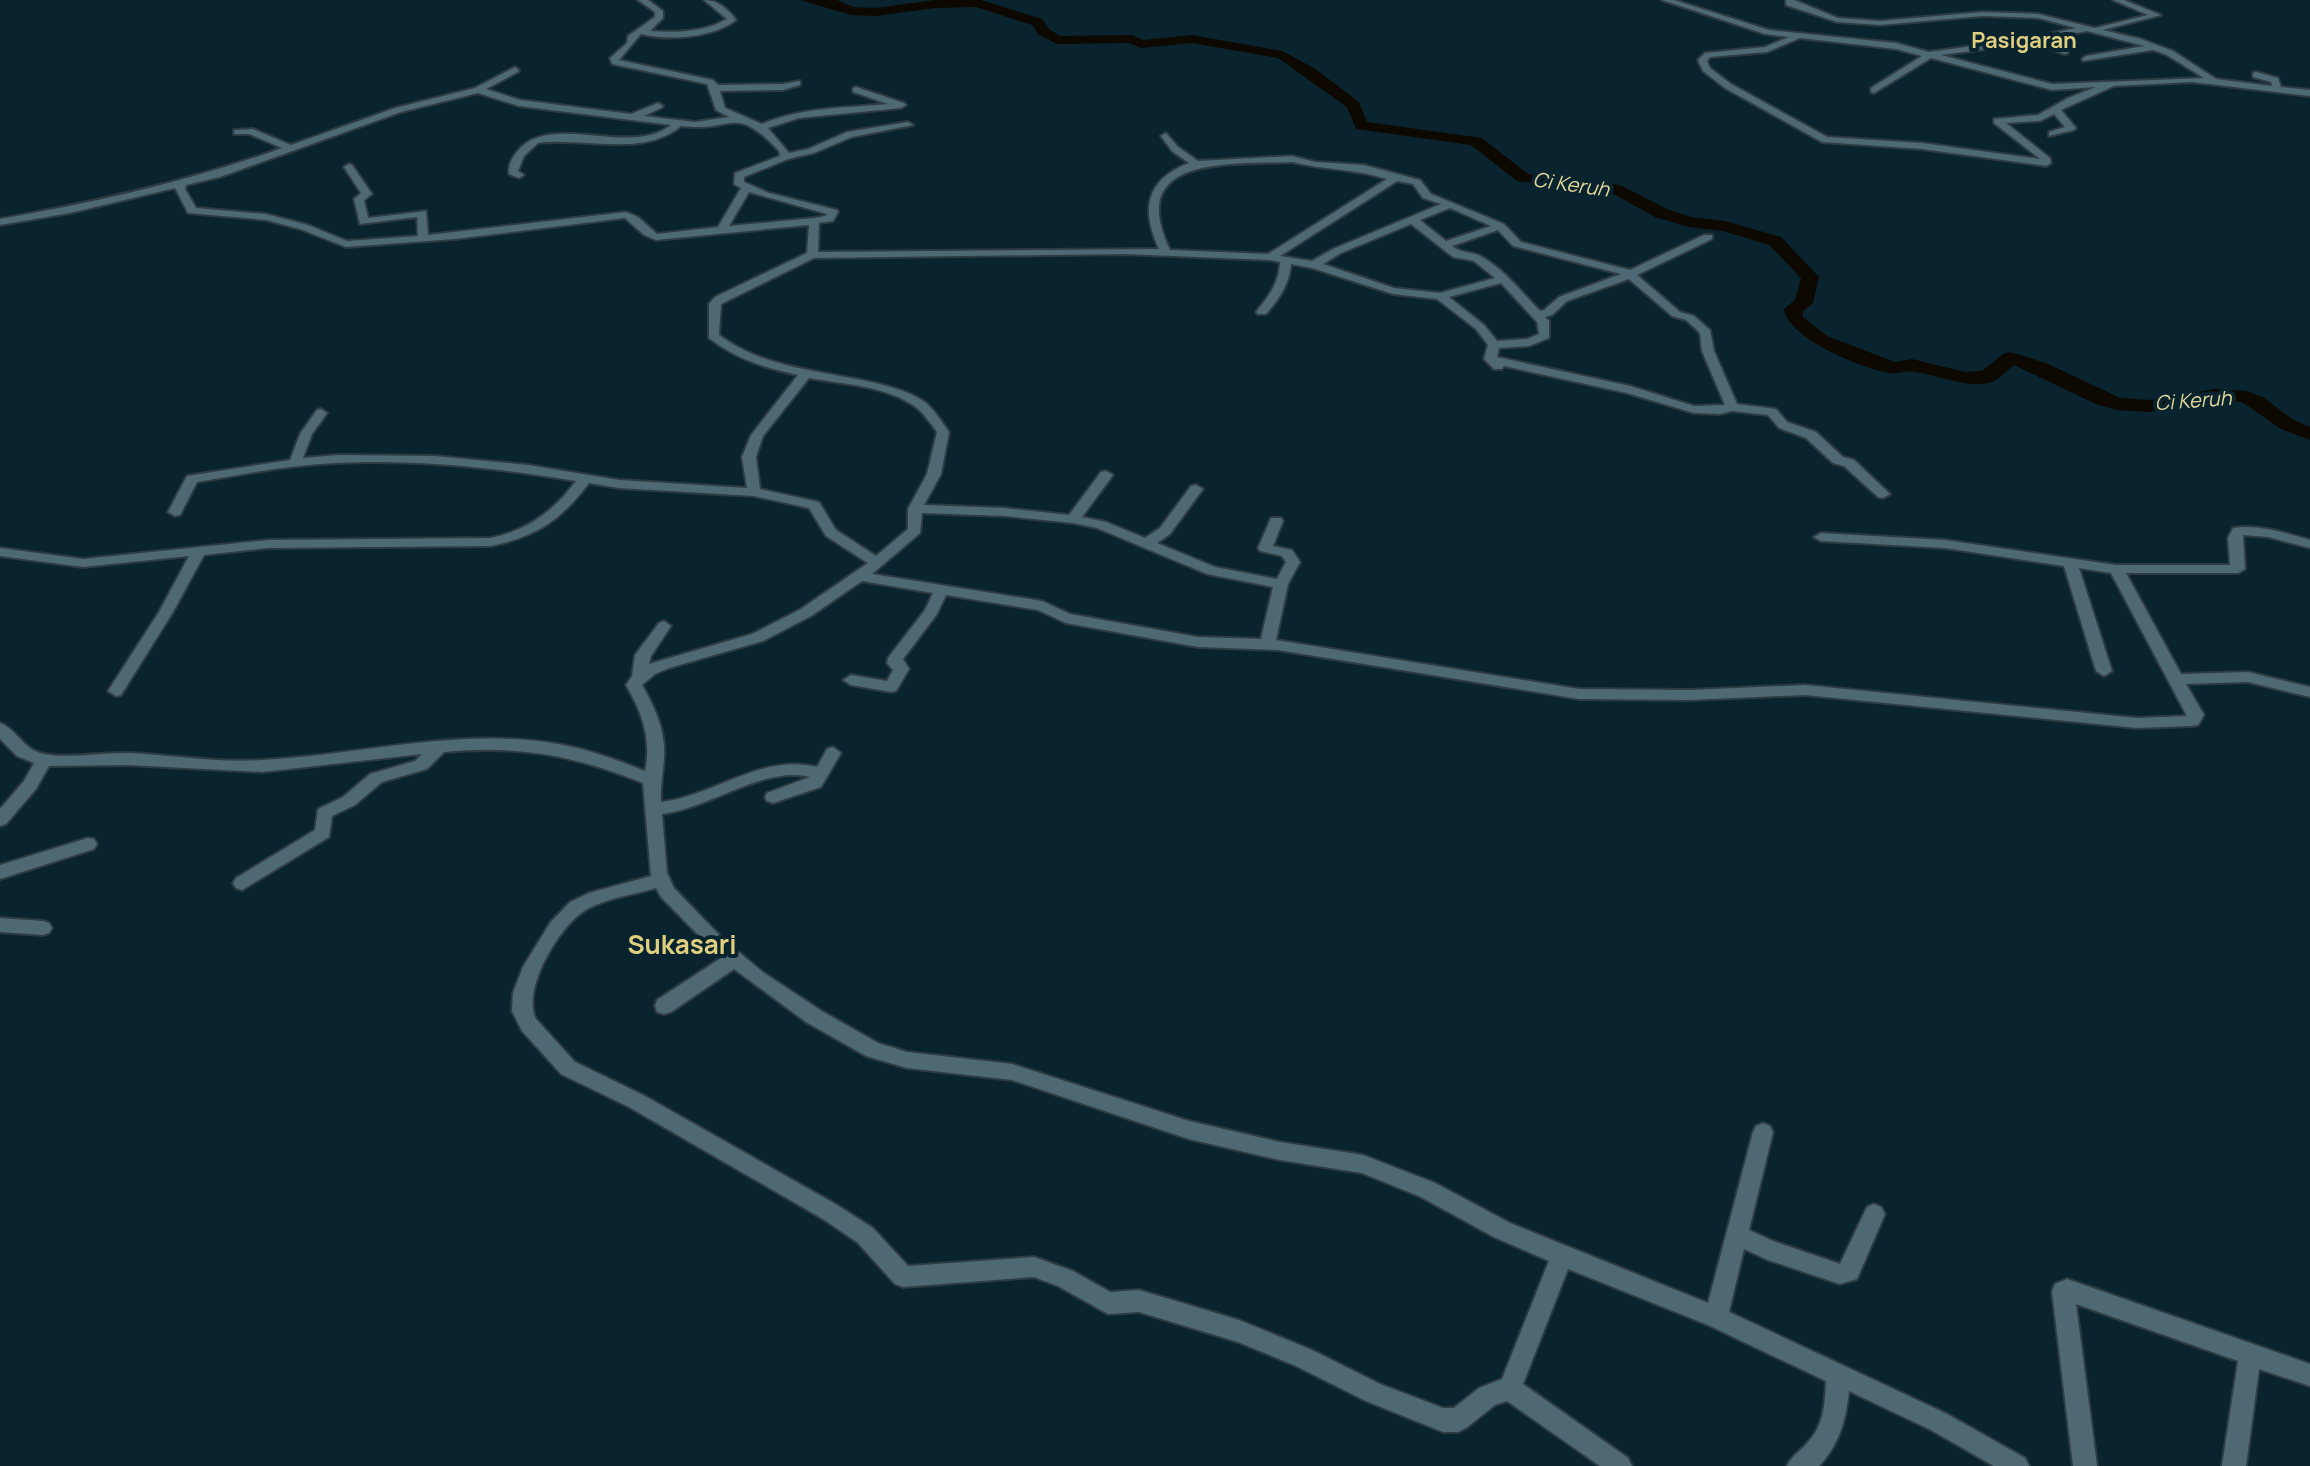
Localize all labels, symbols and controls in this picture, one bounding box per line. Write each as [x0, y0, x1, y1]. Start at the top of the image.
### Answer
district label: Pasigaran [1971, 25, 2077, 55]
water label: Ci Keruh [1531, 165, 1612, 203]
water label: Ci Keruh [2154, 384, 2233, 416]
district label: Sukasari [627, 926, 737, 962]

